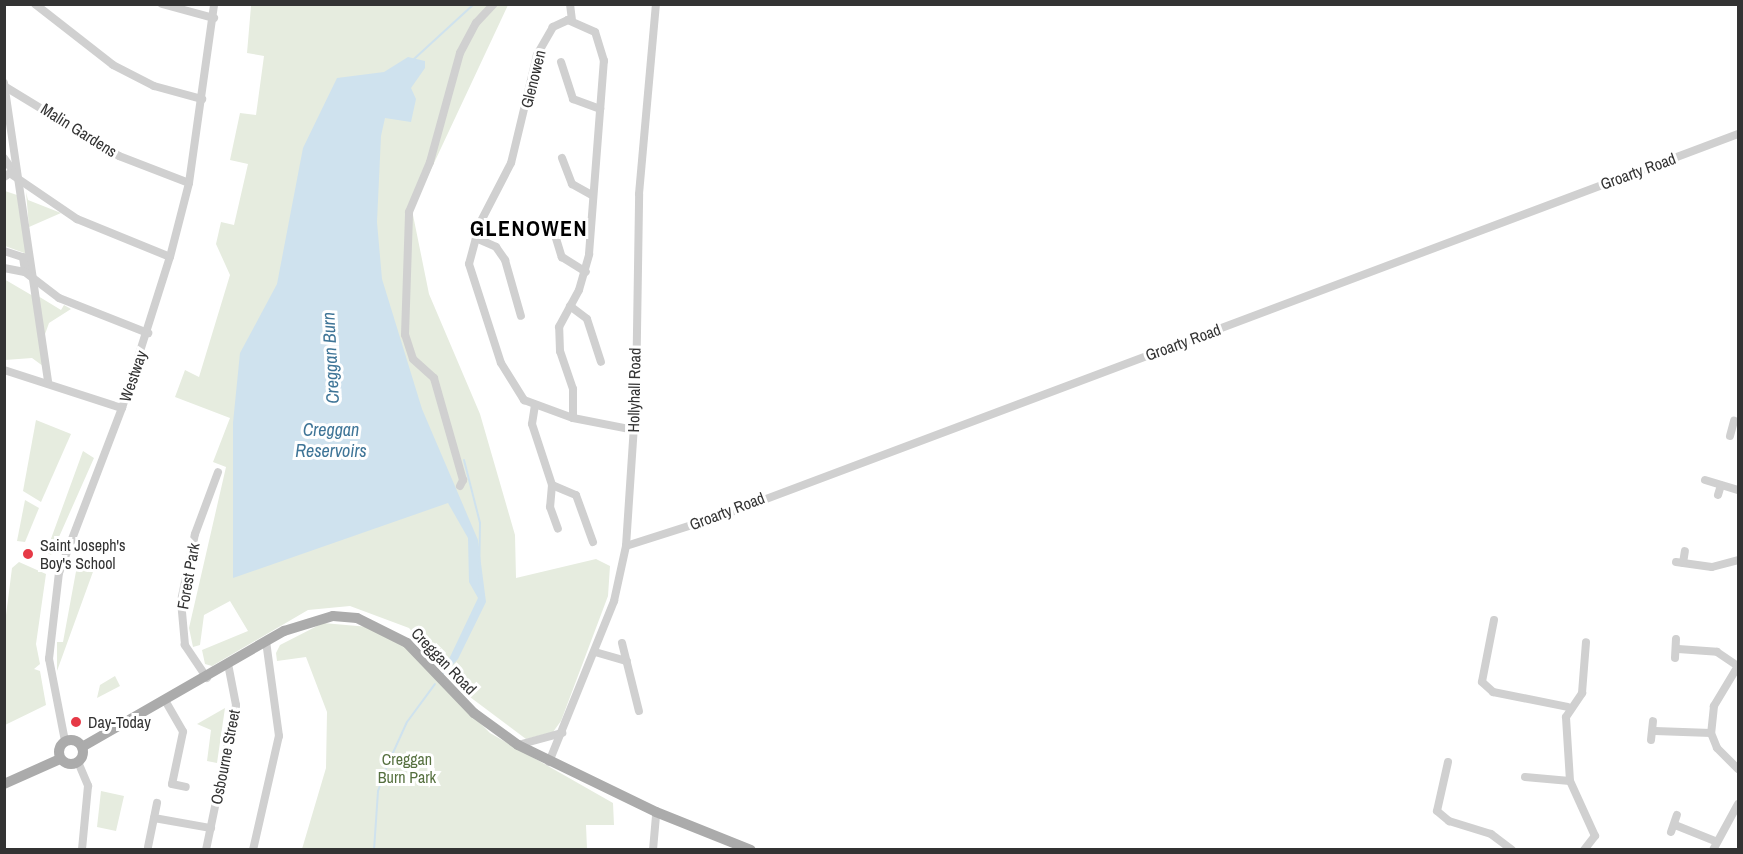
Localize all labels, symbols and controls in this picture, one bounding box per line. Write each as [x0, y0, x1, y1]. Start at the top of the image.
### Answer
street label: Glenowen [517, 48, 549, 110]
street label: Malin Gardens [37, 99, 121, 161]
street label: Groarty Road [1598, 149, 1678, 193]
district label: GLENOWEN [470, 216, 588, 242]
water label: Creggan Burn [318, 312, 344, 404]
street label: Groarty Road [1143, 320, 1223, 364]
street label: Westway [115, 348, 151, 404]
street label: Hollyhall Road [624, 348, 644, 432]
water label: Creggan Reservoirs [295, 420, 367, 462]
street label: Groarty Road [687, 488, 767, 534]
place label: Saint Joseph's Boy's School [40, 535, 126, 573]
street label: Forest Park [173, 541, 203, 611]
marker: Saint Joseph's Boy's School [21, 547, 35, 561]
street label: Creggan Road [407, 624, 481, 698]
street label: Osbourne Street [206, 708, 244, 806]
place label: Day-Today [88, 712, 151, 732]
marker: Day-Today [69, 715, 83, 729]
park label: Creggan Burn Park [378, 749, 436, 787]

